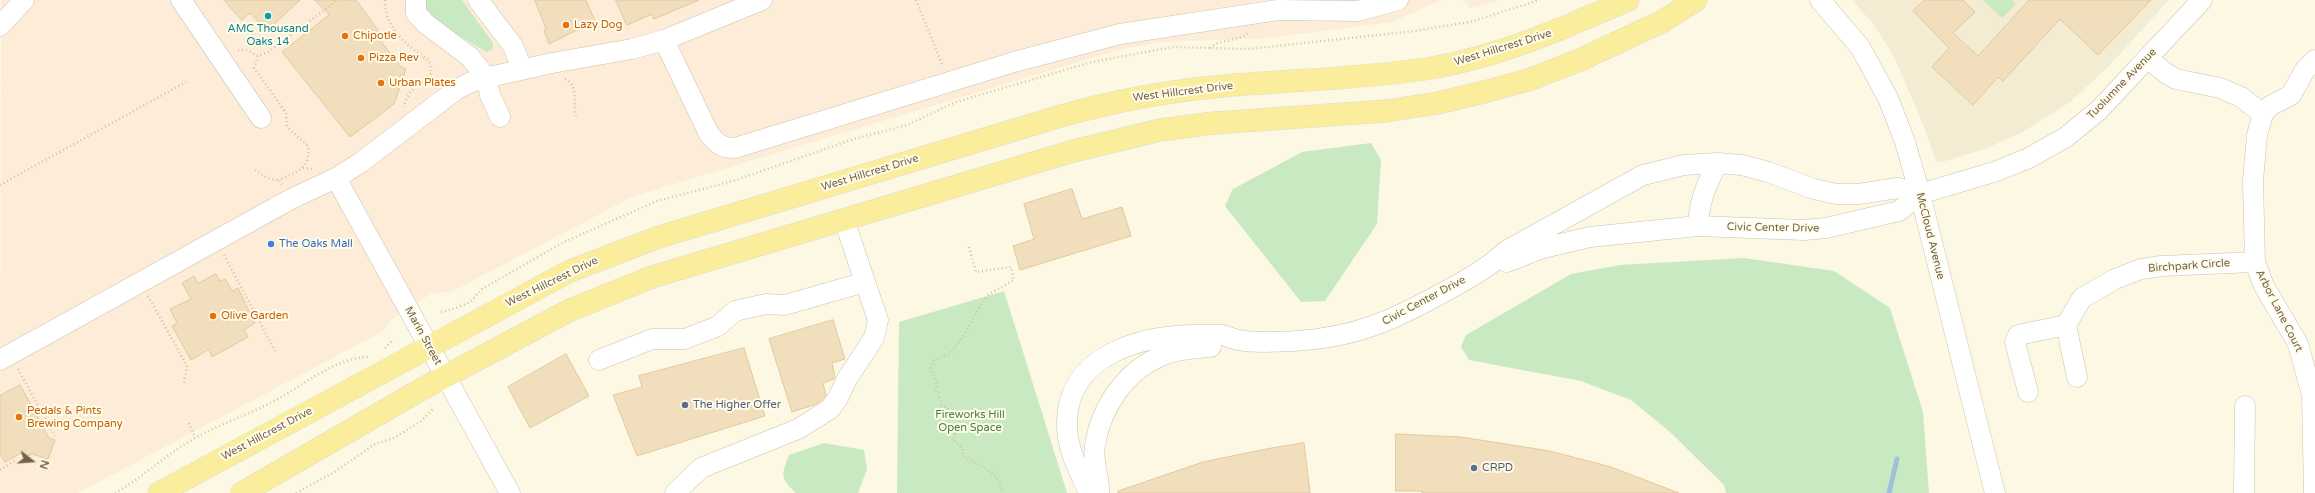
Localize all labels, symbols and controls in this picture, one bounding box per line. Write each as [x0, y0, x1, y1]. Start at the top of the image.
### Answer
marker: AMC Thousand Oaks 14 [263, 11, 273, 21]
place label: Lazy Dog [574, 18, 622, 32]
marker: Lazy Dog [561, 20, 571, 30]
place label: AMC Thousand Oaks 14 [227, 22, 309, 48]
street label: West Hillcrest Drive [1453, 27, 1553, 69]
place label: Chipotle [353, 29, 397, 43]
marker: Chipotle [340, 31, 350, 41]
street label: Tuolumne Avenue [2085, 46, 2159, 122]
place label: Pizza Rev [369, 51, 419, 65]
marker: Pizza Rev [356, 53, 366, 63]
place label: Urban Plates [389, 76, 456, 90]
marker: Urban Plates [376, 78, 386, 88]
street label: West Hillcrest Drive [1132, 79, 1234, 105]
street label: West Hillcrest Drive [820, 152, 920, 194]
street label: McCloud Avenue [1913, 191, 1947, 281]
street label: Civic Center Drive [1727, 221, 1819, 235]
place label: The Oaks Mall [279, 237, 353, 251]
marker: The Oaks Mall [266, 239, 276, 249]
street label: West Hillcrest Drive [504, 254, 600, 310]
street label: Birchpark Circle [2147, 257, 2231, 275]
street label: Arbor Lane Court [2253, 268, 2305, 354]
street label: Civic Center Drive [1380, 273, 1468, 329]
street label: Marin Street [402, 304, 444, 368]
place label: Olive Garden [221, 309, 289, 323]
marker: Olive Garden [208, 311, 218, 321]
place label: The Higher Offer [693, 398, 781, 412]
marker: The Higher Offer [680, 400, 690, 410]
place label: Pedals & Pints Brewing Company [27, 404, 123, 430]
street label: West Hillcrest Drive [219, 404, 315, 464]
park label: Fireworks Hill Open Space [935, 408, 1005, 434]
marker: Pedals & Pints Brewing Company [14, 412, 24, 422]
north arrow [12, 441, 52, 481]
text: N [36, 459, 51, 471]
place label: CRPD [1482, 461, 1513, 475]
marker: CRPD [1469, 463, 1479, 473]

